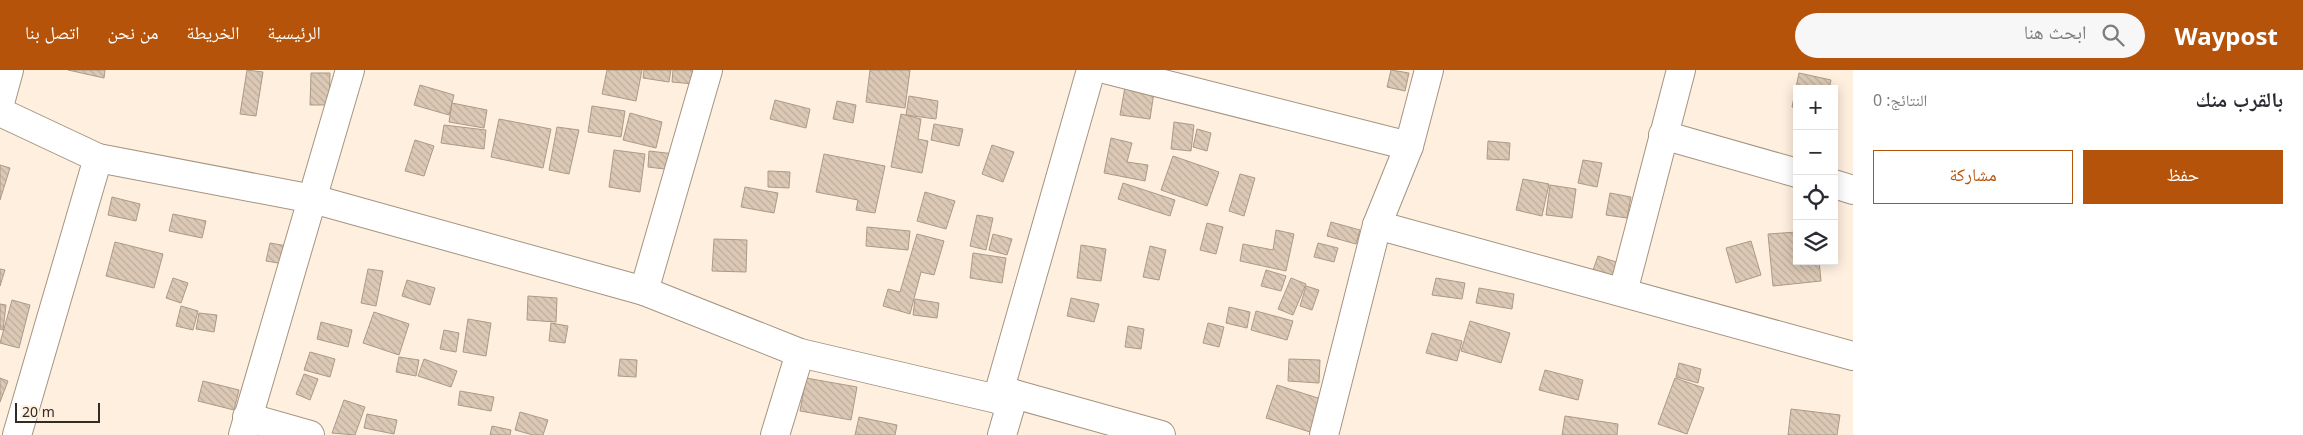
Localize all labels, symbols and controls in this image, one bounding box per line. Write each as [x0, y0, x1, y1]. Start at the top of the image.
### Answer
search box [1795, 13, 2145, 58]
text: ابحث هنا [2024, 19, 2087, 45]
text: Waypost [2175, 19, 2278, 52]
text: اتصل بنا [25, 20, 80, 44]
text: من نحن [108, 20, 158, 44]
text: الخريطة [186, 20, 239, 44]
text: الرئيسية [267, 20, 321, 44]
icon: search [2099, 21, 2127, 49]
map controls [1793, 85, 1838, 265]
button: + [1793, 85, 1838, 130]
text: بالقرب منك [2196, 85, 2283, 113]
text: النتائج: 0 [1873, 89, 1927, 111]
button: − [1793, 130, 1838, 175]
button: مشاركة [1873, 150, 2073, 204]
button: حفظ [2083, 150, 2283, 204]
button: locate [1793, 175, 1838, 220]
button: layers [1793, 220, 1838, 265]
scale bar [15, 400, 100, 423]
text: 20 m [22, 402, 55, 421]

